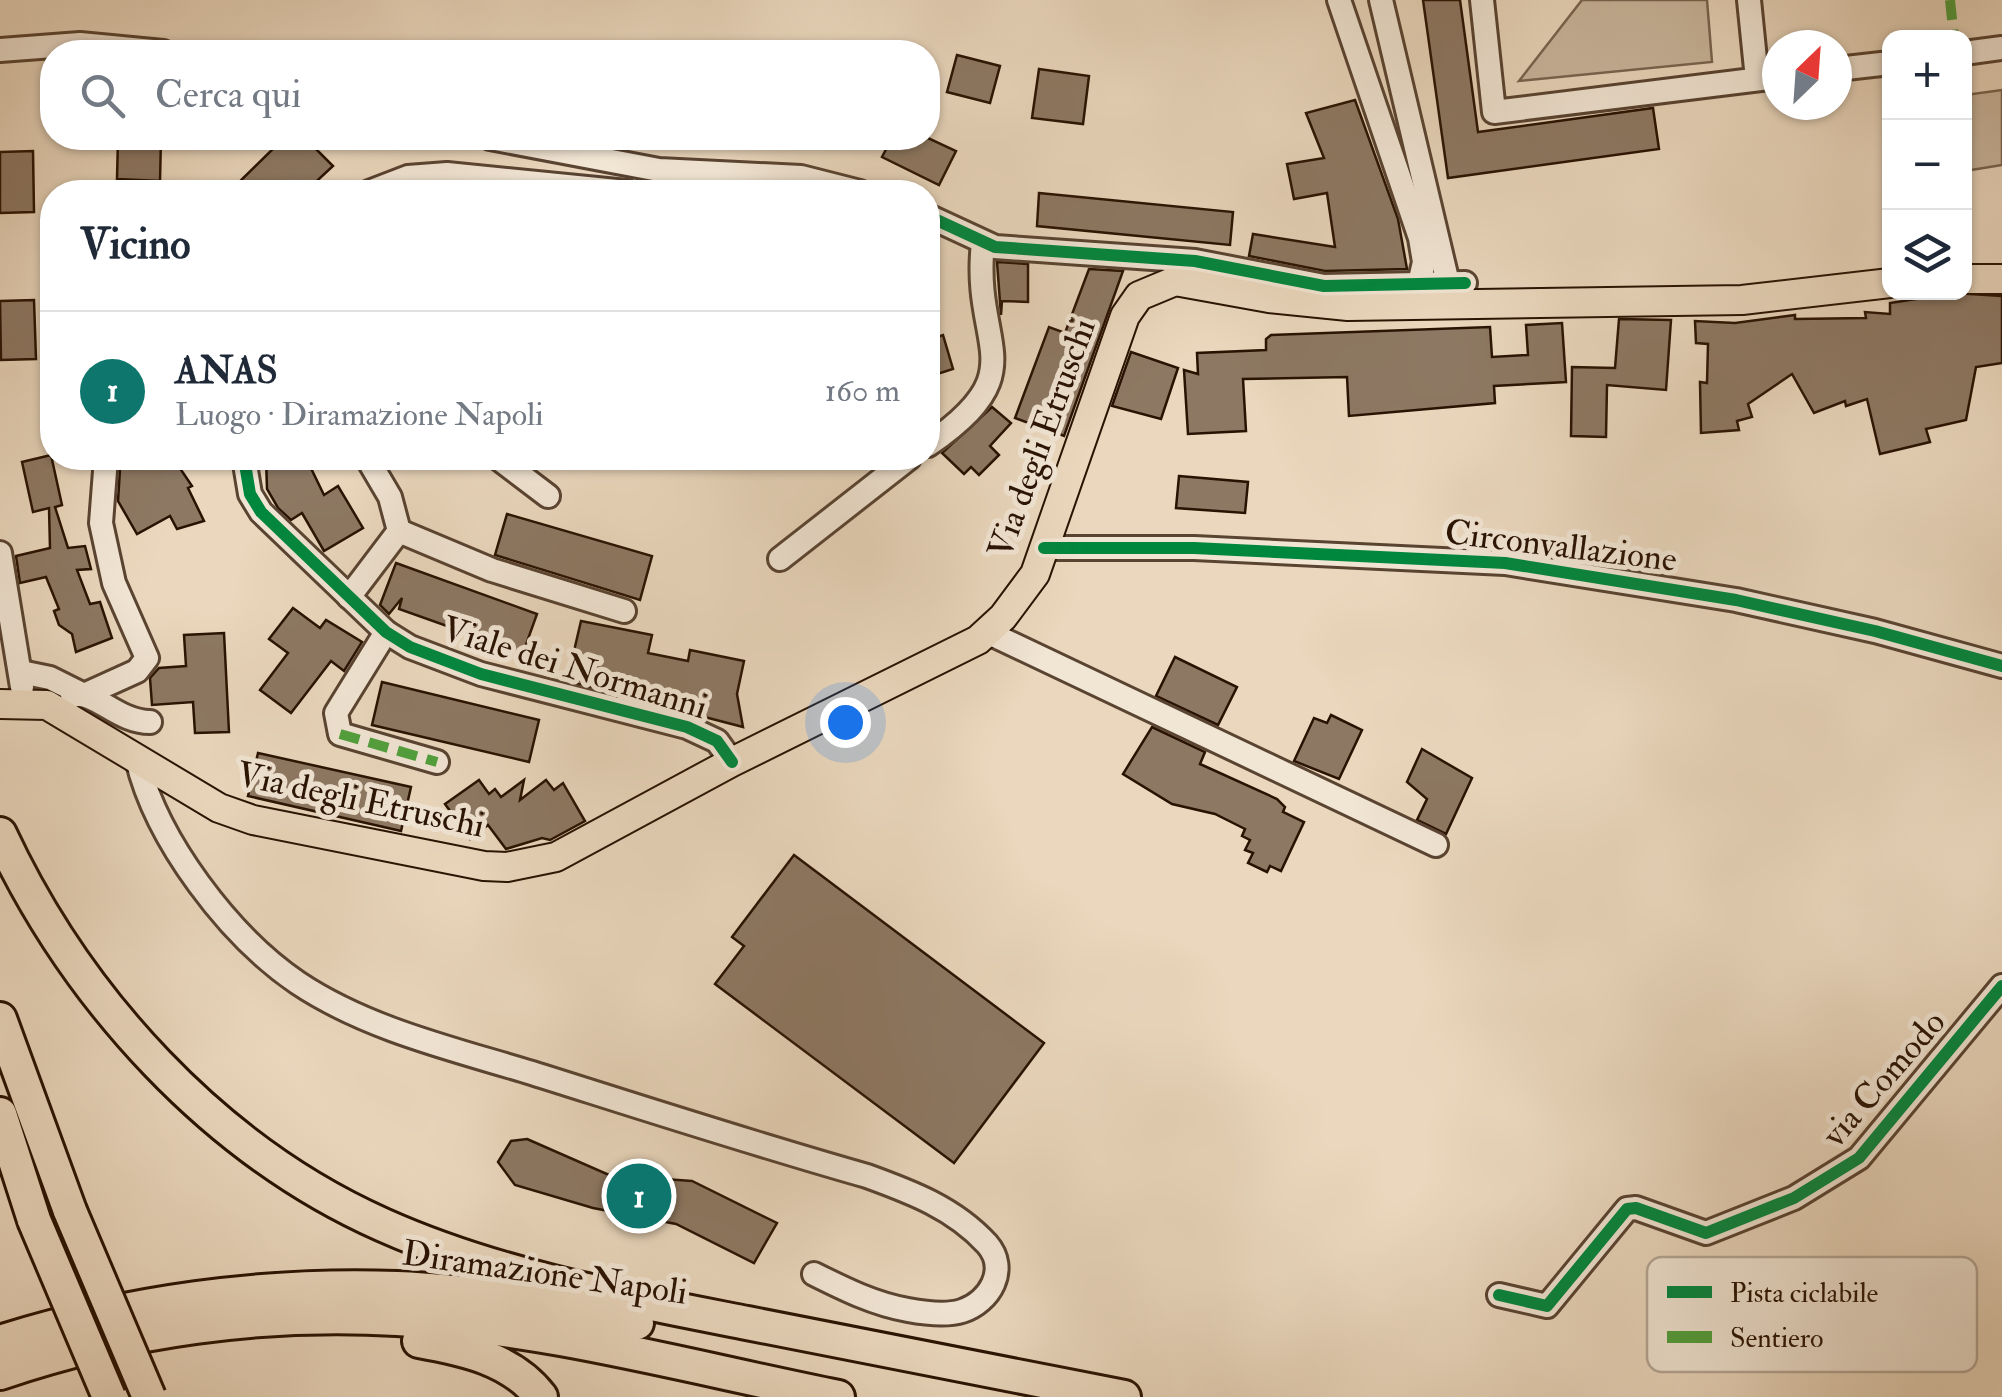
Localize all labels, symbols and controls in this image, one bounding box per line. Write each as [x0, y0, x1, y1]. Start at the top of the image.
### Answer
north arrow [1762, 30, 1852, 120]
map controls [1882, 30, 1972, 300]
button: + [1882, 30, 1972, 120]
search box [40, 40, 940, 150]
icon: search [75, 68, 130, 123]
text: Cerca qui [155, 71, 301, 119]
button: − [1882, 120, 1972, 210]
button: layers [1882, 210, 1972, 300]
text: Vicino [80, 219, 190, 271]
street label: Via degli Etruschi [978, 312, 1106, 564]
text: ANAS [175, 347, 278, 395]
text: 1 [107, 371, 118, 411]
text: 160 m [825, 371, 900, 411]
text: Luogo · Diramazione Napoli [175, 395, 544, 435]
street label: Circonvallazione [1442, 510, 1679, 582]
street label: Viale dei Normanni [437, 607, 713, 729]
your location [820, 697, 871, 748]
street label: Via degli Etruschi [233, 752, 489, 848]
street label: via Comodo [1812, 1001, 1955, 1157]
pin: 1 [606, 1158, 672, 1234]
street label: Diramazione Napoli [400, 1231, 690, 1315]
legend [1647, 1257, 1977, 1372]
text: Pista ciclabile [1730, 1276, 1879, 1311]
text: Sentiero [1730, 1321, 1823, 1356]

